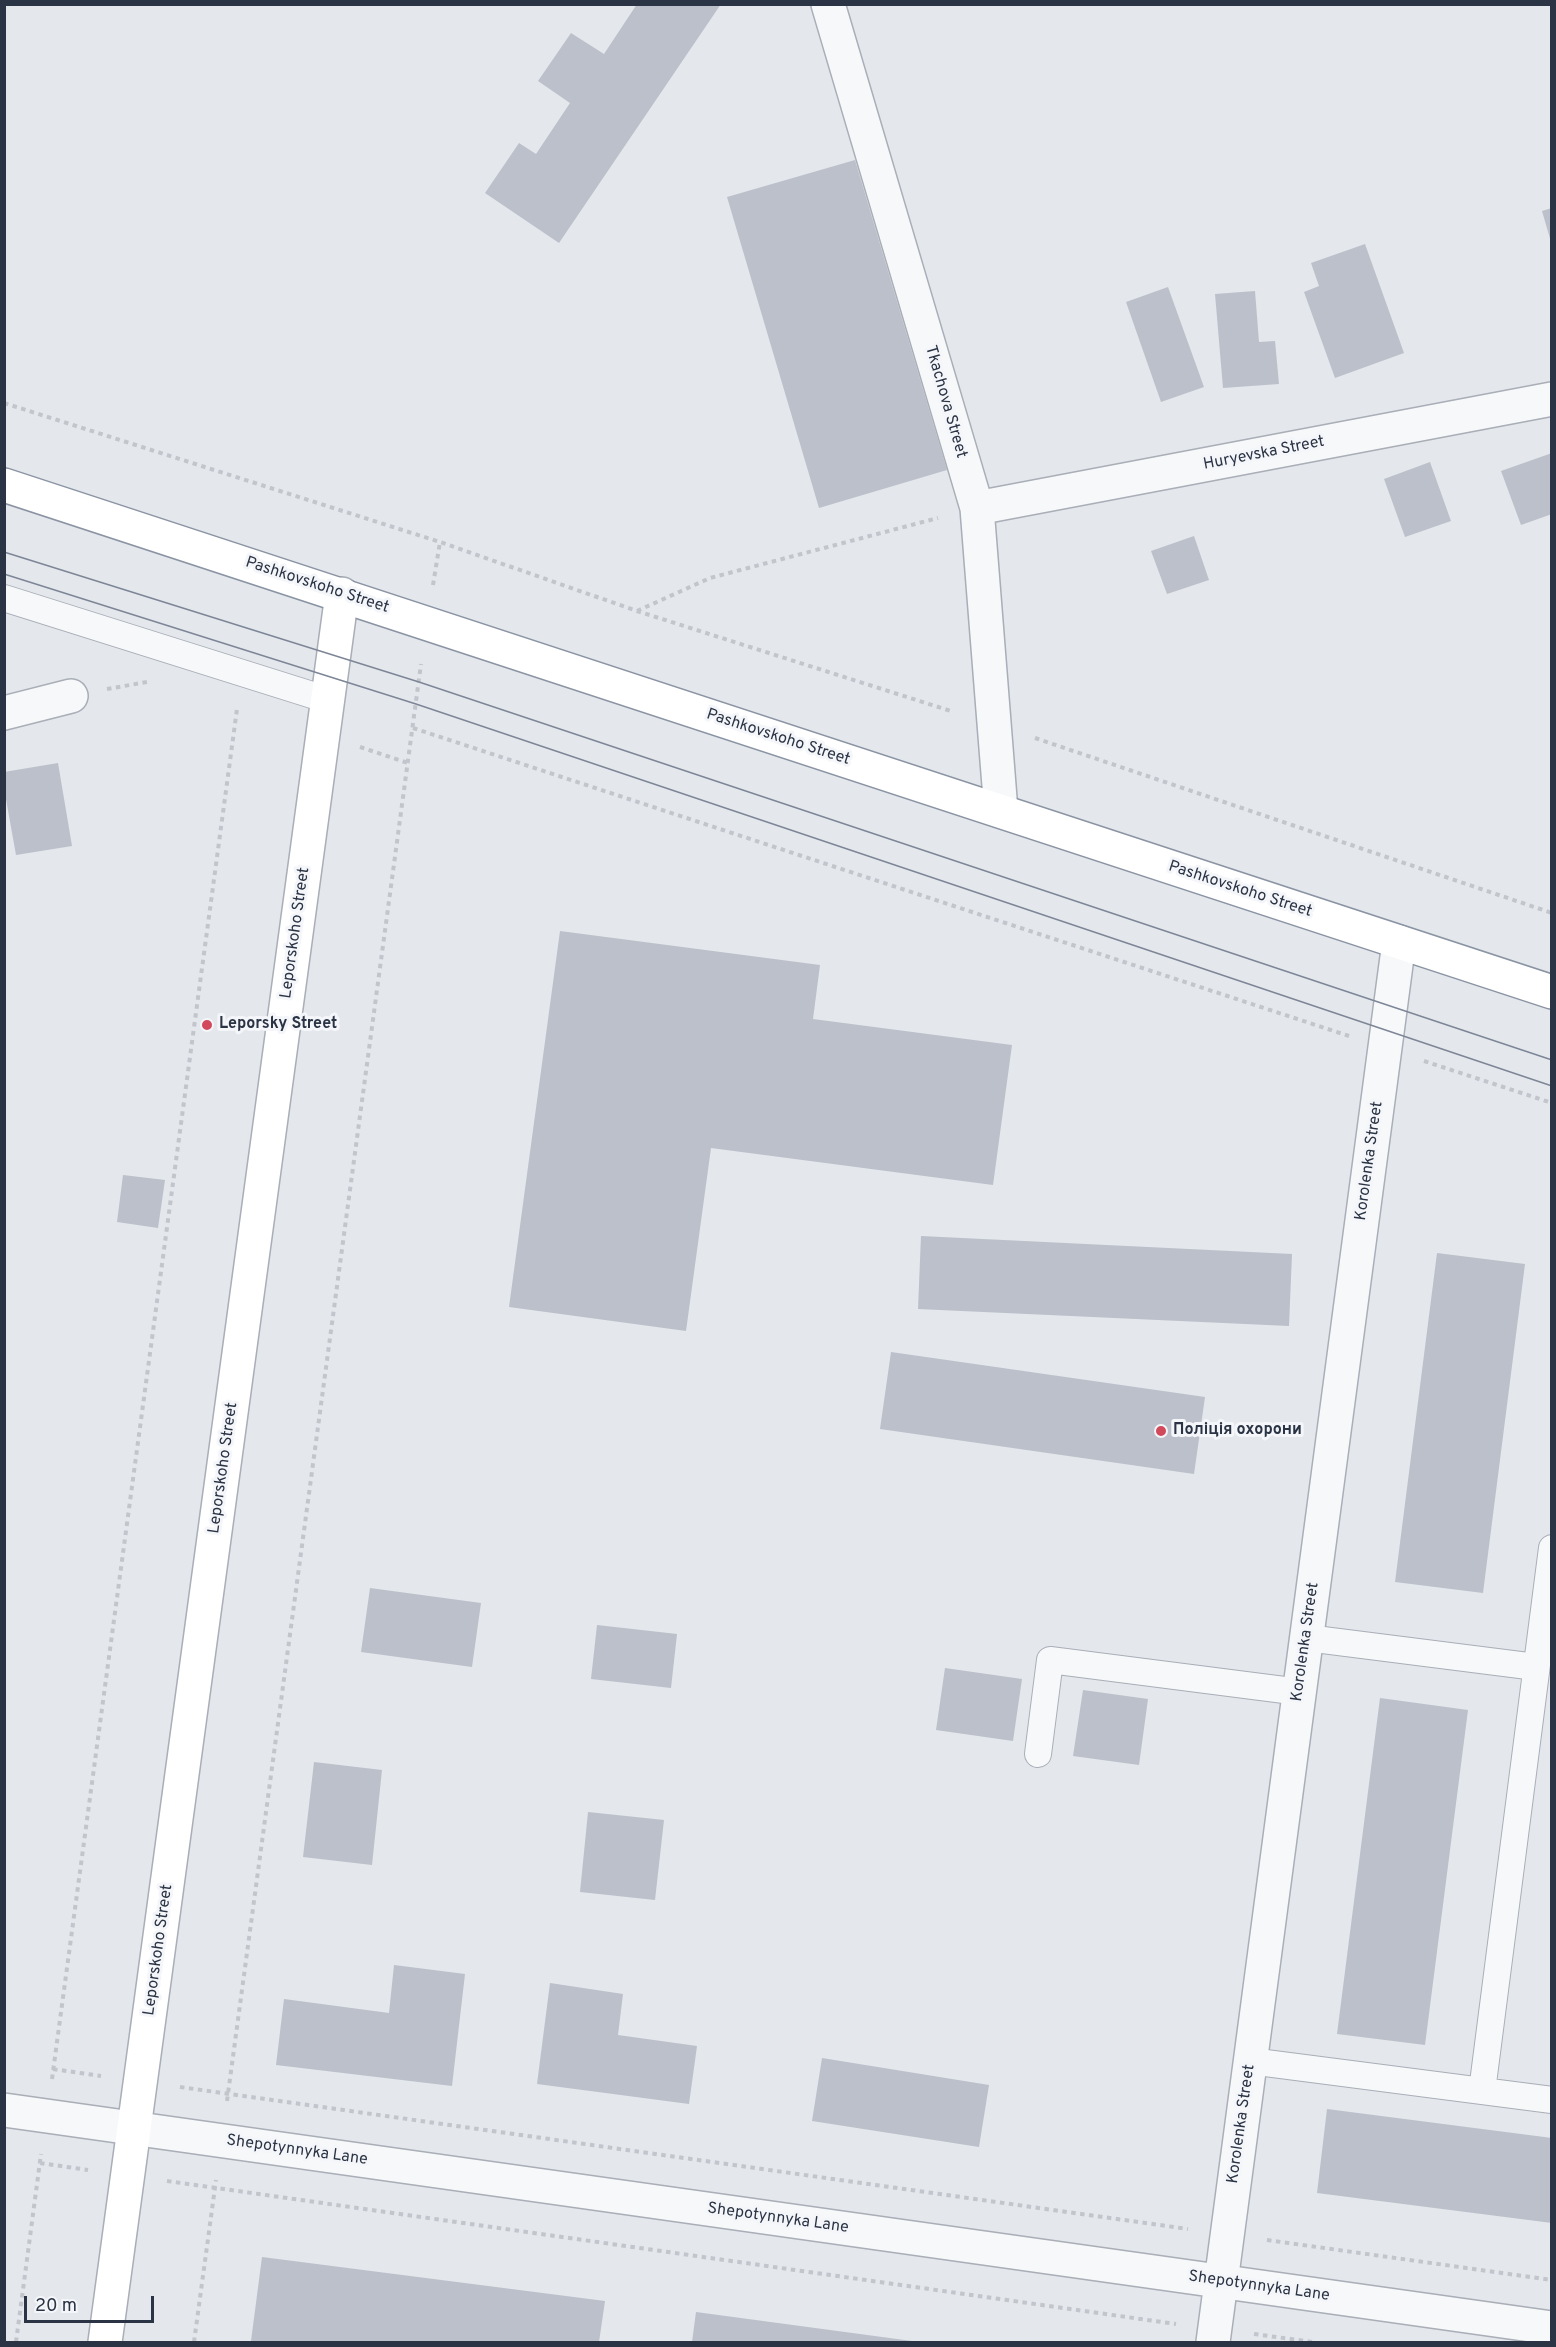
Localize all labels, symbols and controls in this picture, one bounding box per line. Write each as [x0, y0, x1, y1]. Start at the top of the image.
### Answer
street label: Tkachova Street [920, 343, 970, 461]
street label: Huryevska Street [1202, 433, 1326, 475]
street label: Pashkovskoho Street [243, 554, 391, 618]
street label: Pashkovskoho Street [704, 706, 852, 770]
street label: Pashkovskoho Street [1166, 858, 1314, 922]
street label: Leporskoho Street [277, 866, 315, 1000]
place label: Leporsky Street [219, 1015, 337, 1035]
marker: Leporsky Street [200, 1018, 214, 1032]
street label: Korolenka Street [1352, 1100, 1388, 1222]
street label: Leporskoho Street [205, 1401, 243, 1535]
place label: Поліція охорони [1173, 1421, 1302, 1441]
marker: Поліція охорони [1154, 1424, 1168, 1438]
street label: Korolenka Street [1288, 1581, 1324, 1703]
street label: Leporskoho Street [140, 1883, 178, 2017]
street label: Korolenka Street [1224, 2063, 1260, 2185]
street label: Shepotynnyka Lane [225, 2132, 369, 2170]
street label: Shepotynnyka Lane [706, 2200, 850, 2238]
street label: Shepotynnyka Lane [1187, 2268, 1331, 2306]
scale bar [27, 2284, 158, 2322]
text: 20 m [35, 2295, 77, 2318]

